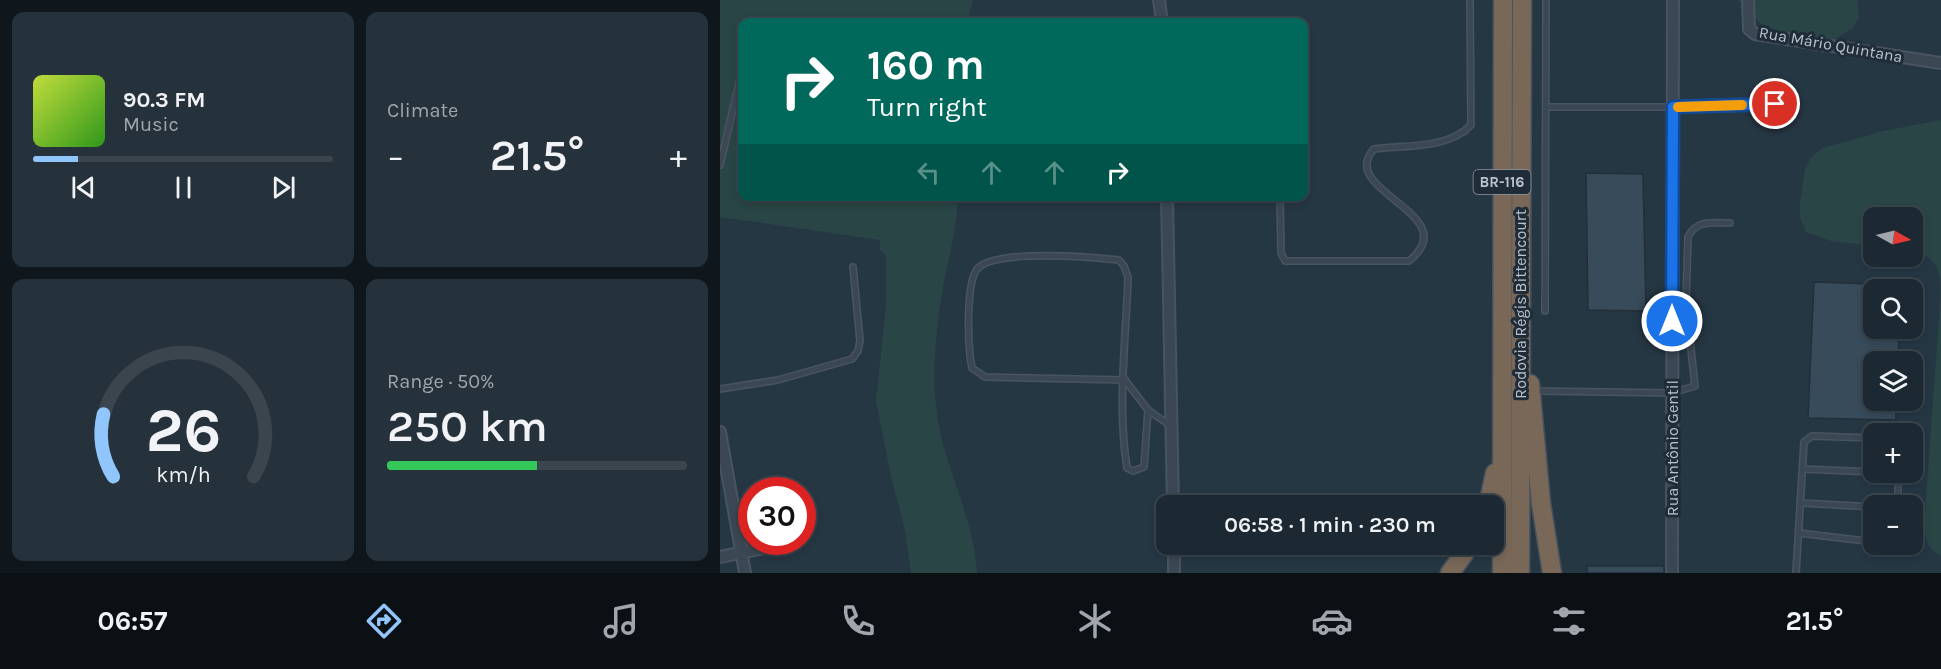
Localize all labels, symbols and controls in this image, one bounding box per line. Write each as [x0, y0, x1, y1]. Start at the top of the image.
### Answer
street label: Rua Mário Quintana [1758, 23, 1904, 66]
text: 160 m [867, 40, 985, 90]
icon: right [768, 42, 846, 120]
pin [1749, 78, 1800, 129]
text: 90.3 FM [123, 87, 206, 113]
icon: arrive [1758, 87, 1791, 120]
text: Turn right [867, 91, 987, 123]
text: Climate [387, 99, 458, 122]
text: Music [123, 113, 179, 136]
text: 21.5° [490, 129, 584, 181]
text: − [387, 137, 404, 175]
text: + [670, 137, 687, 175]
icon: left [912, 156, 945, 189]
icon: ahead [975, 156, 1008, 189]
icon: ahead [1038, 156, 1071, 189]
icon: right [1101, 156, 1134, 189]
road number: BR-116 [1474, 170, 1530, 194]
icon: previous [67, 171, 100, 204]
icon: pause [167, 171, 200, 204]
icon: next [267, 171, 300, 204]
north arrow [1863, 207, 1923, 267]
map controls [1863, 207, 1923, 555]
street label: Rodovia Régis Bittencourt [1511, 209, 1530, 399]
button: search [1863, 279, 1923, 339]
position arrow [1640, 289, 1704, 353]
button: layers [1863, 351, 1923, 411]
text: Range · 50% [387, 370, 495, 393]
street label: Rua Antônio Gentil [1663, 380, 1682, 516]
text: 26 [145, 394, 221, 467]
text: 250 km [387, 400, 548, 452]
button: + [1863, 423, 1923, 483]
text: km/h [156, 462, 210, 487]
speed limit sign: 30 [738, 477, 816, 555]
button: − [1863, 495, 1923, 555]
text: 06:58 · 1 min · 230 m [1224, 512, 1436, 538]
icon: directions [363, 600, 405, 642]
icon: music [600, 600, 642, 642]
icon: phone [837, 600, 879, 642]
icon: climate [1074, 600, 1116, 642]
icon: car [1311, 600, 1353, 642]
icon: filters [1548, 600, 1590, 642]
text: 06:57 [98, 605, 167, 637]
text: 21.5° [1785, 605, 1843, 637]

